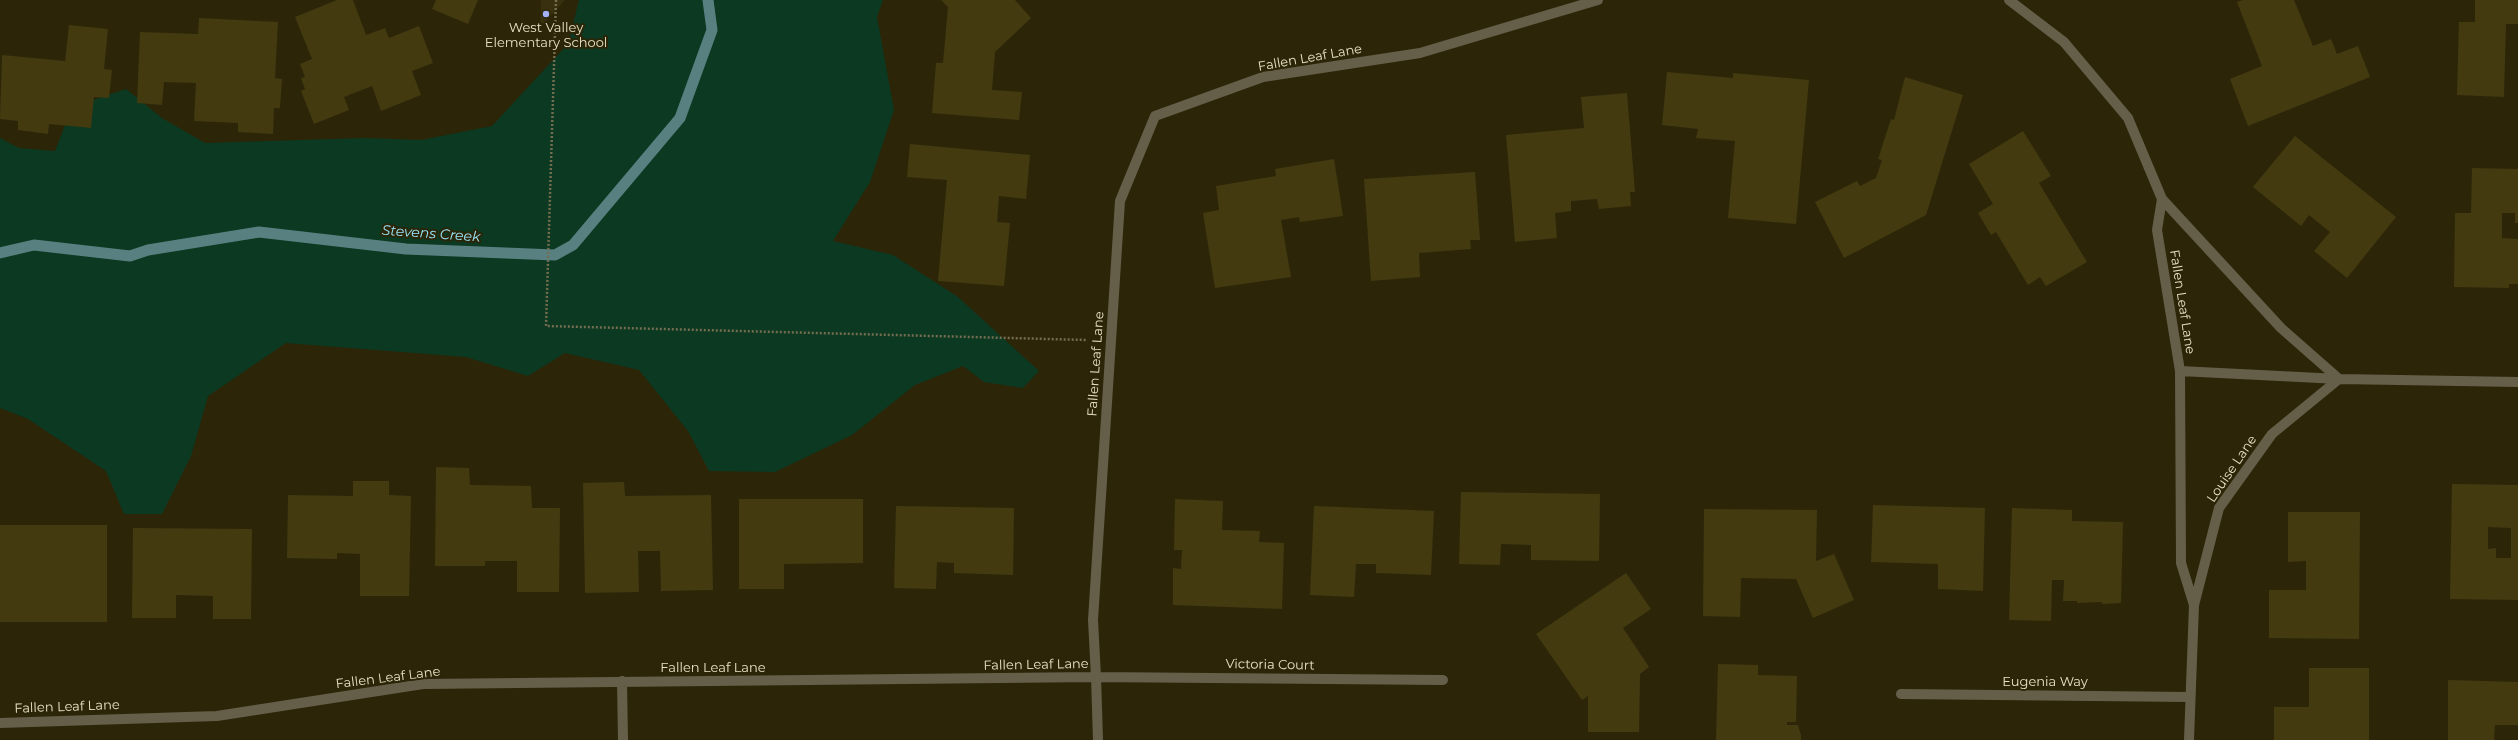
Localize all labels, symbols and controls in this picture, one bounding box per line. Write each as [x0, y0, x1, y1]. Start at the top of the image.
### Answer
marker: West Valley Elementary School [541, 9, 551, 19]
place label: West Valley Elementary School [485, 20, 607, 51]
street label: Fallen Leaf Lane [1257, 41, 1363, 75]
water label: Stevens Creek [381, 222, 481, 246]
street label: Fallen Leaf Lane [2166, 249, 2198, 355]
street label: Fallen Leaf Lane [1085, 311, 1107, 417]
street label: Louise Lane [2204, 433, 2260, 505]
street label: Fallen Leaf Lane [983, 656, 1089, 674]
street label: Victoria Court [1225, 656, 1315, 674]
street label: Fallen Leaf Lane [660, 660, 766, 676]
street label: Fallen Leaf Lane [335, 664, 441, 692]
street label: Eugenia Way [2002, 674, 2088, 690]
street label: Fallen Leaf Lane [14, 697, 120, 717]

